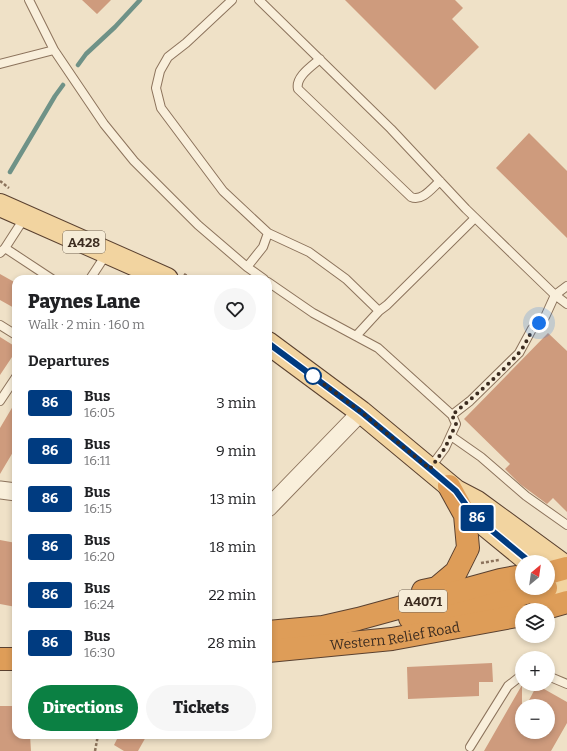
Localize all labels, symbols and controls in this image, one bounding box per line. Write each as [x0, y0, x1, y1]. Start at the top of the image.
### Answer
road number: A428 [63, 231, 105, 253]
button: heart [214, 288, 256, 330]
text: Paynes Lane [28, 290, 140, 313]
your location [529, 313, 549, 333]
text: Walk · 2 min · 160 m [28, 317, 145, 332]
text: Departures [28, 352, 109, 370]
unlabelled marker [304, 367, 322, 385]
text: Bus [84, 387, 110, 405]
text: 86 [42, 394, 58, 411]
text: 3 min [216, 394, 256, 412]
text: 16:05 [84, 405, 115, 420]
text: Bus [84, 435, 110, 453]
text: 86 [42, 442, 58, 459]
text: 9 min [216, 442, 256, 460]
text: 16:11 [84, 453, 110, 468]
text: Bus [84, 483, 110, 501]
text: 86 [42, 490, 58, 507]
text: 13 min [210, 490, 256, 508]
text: 16:15 [84, 501, 112, 516]
line badge: 86 [459, 505, 495, 531]
text: 86 [469, 509, 485, 526]
text: Bus [84, 531, 110, 549]
text: 86 [42, 538, 58, 555]
text: 18 min [210, 538, 256, 556]
text: 16:20 [84, 549, 115, 564]
north arrow [515, 555, 555, 595]
map controls [515, 555, 555, 739]
text: Bus [84, 579, 110, 597]
text: 86 [42, 586, 58, 603]
text: 22 min [208, 586, 256, 604]
road number: A4071 [399, 590, 447, 612]
text: 16:24 [84, 597, 114, 612]
button: layers [515, 603, 555, 643]
street label: Western Relief Road [329, 619, 461, 654]
text: Bus [84, 627, 110, 645]
text: 86 [42, 634, 58, 651]
text: 28 min [208, 634, 256, 652]
text: 16:30 [84, 645, 115, 660]
button: + [515, 651, 555, 691]
button: Directions [28, 685, 138, 731]
button: Tickets [146, 685, 256, 731]
button: − [515, 699, 555, 739]

